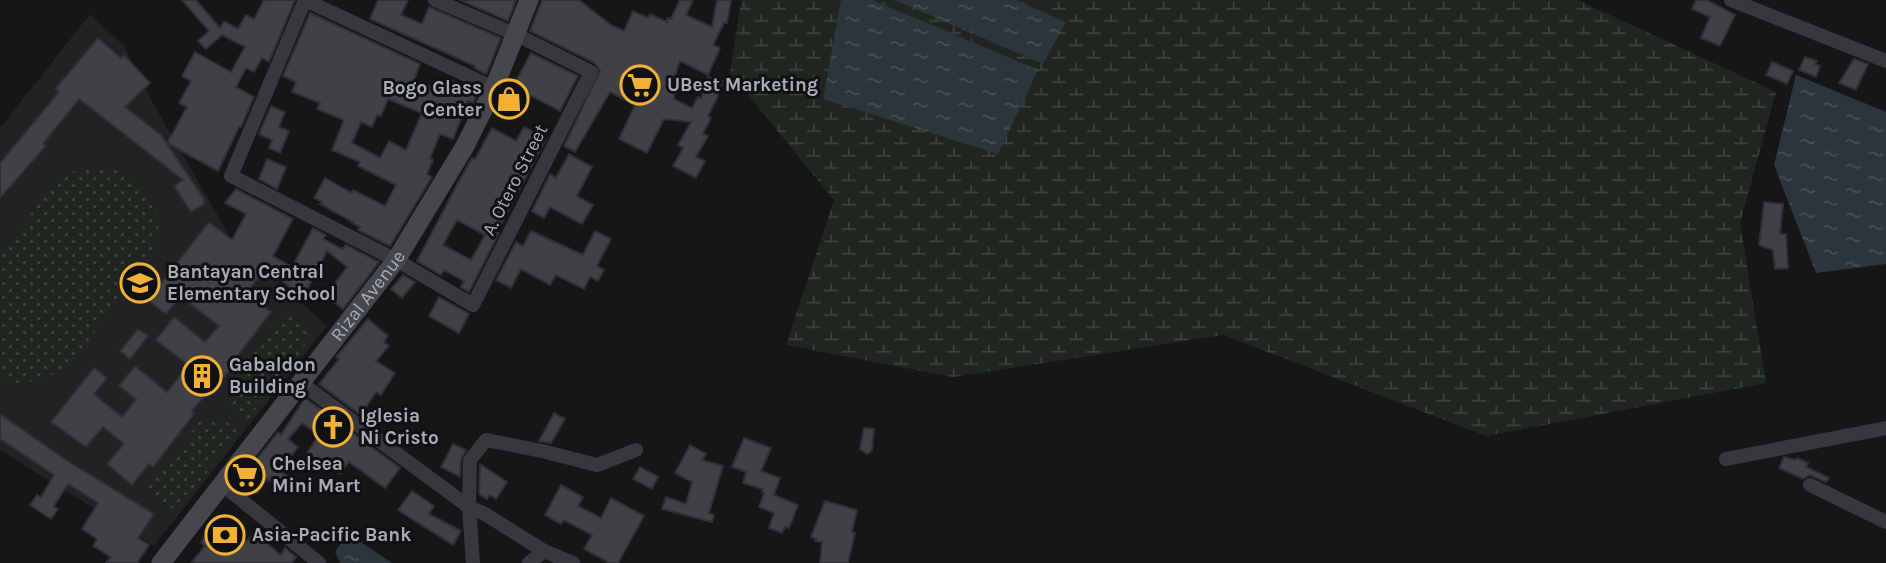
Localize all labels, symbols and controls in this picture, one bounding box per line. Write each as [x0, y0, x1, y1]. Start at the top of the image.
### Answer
supermarket icon: UBest Marketing [619, 64, 661, 106]
place label: UBest Marketing [667, 74, 818, 96]
place label: Bogo Glass Center [383, 77, 483, 121]
shop icon: Bogo Glass Center [488, 78, 530, 120]
street label: A. Otero Street [478, 121, 552, 239]
street label: Rizal Avenue [326, 246, 410, 346]
place label: Bantayan Central Elementary School [167, 261, 336, 305]
school or university icon: Bantayan Central Elementary School [119, 262, 161, 304]
place label: Gabaldon Building [229, 354, 316, 398]
building icon: Gabaldon Building [181, 355, 223, 397]
place label: Iglesia Ni Cristo [360, 405, 439, 449]
church icon: Iglesia Ni Cristo [312, 406, 354, 448]
place label: Chelsea Mini Mart [272, 453, 360, 497]
supermarket icon: Chelsea Mini Mart [224, 454, 266, 496]
bank icon: Asia-Pacific Bank [204, 514, 246, 556]
place label: Asia-Pacific Bank [252, 524, 411, 546]

